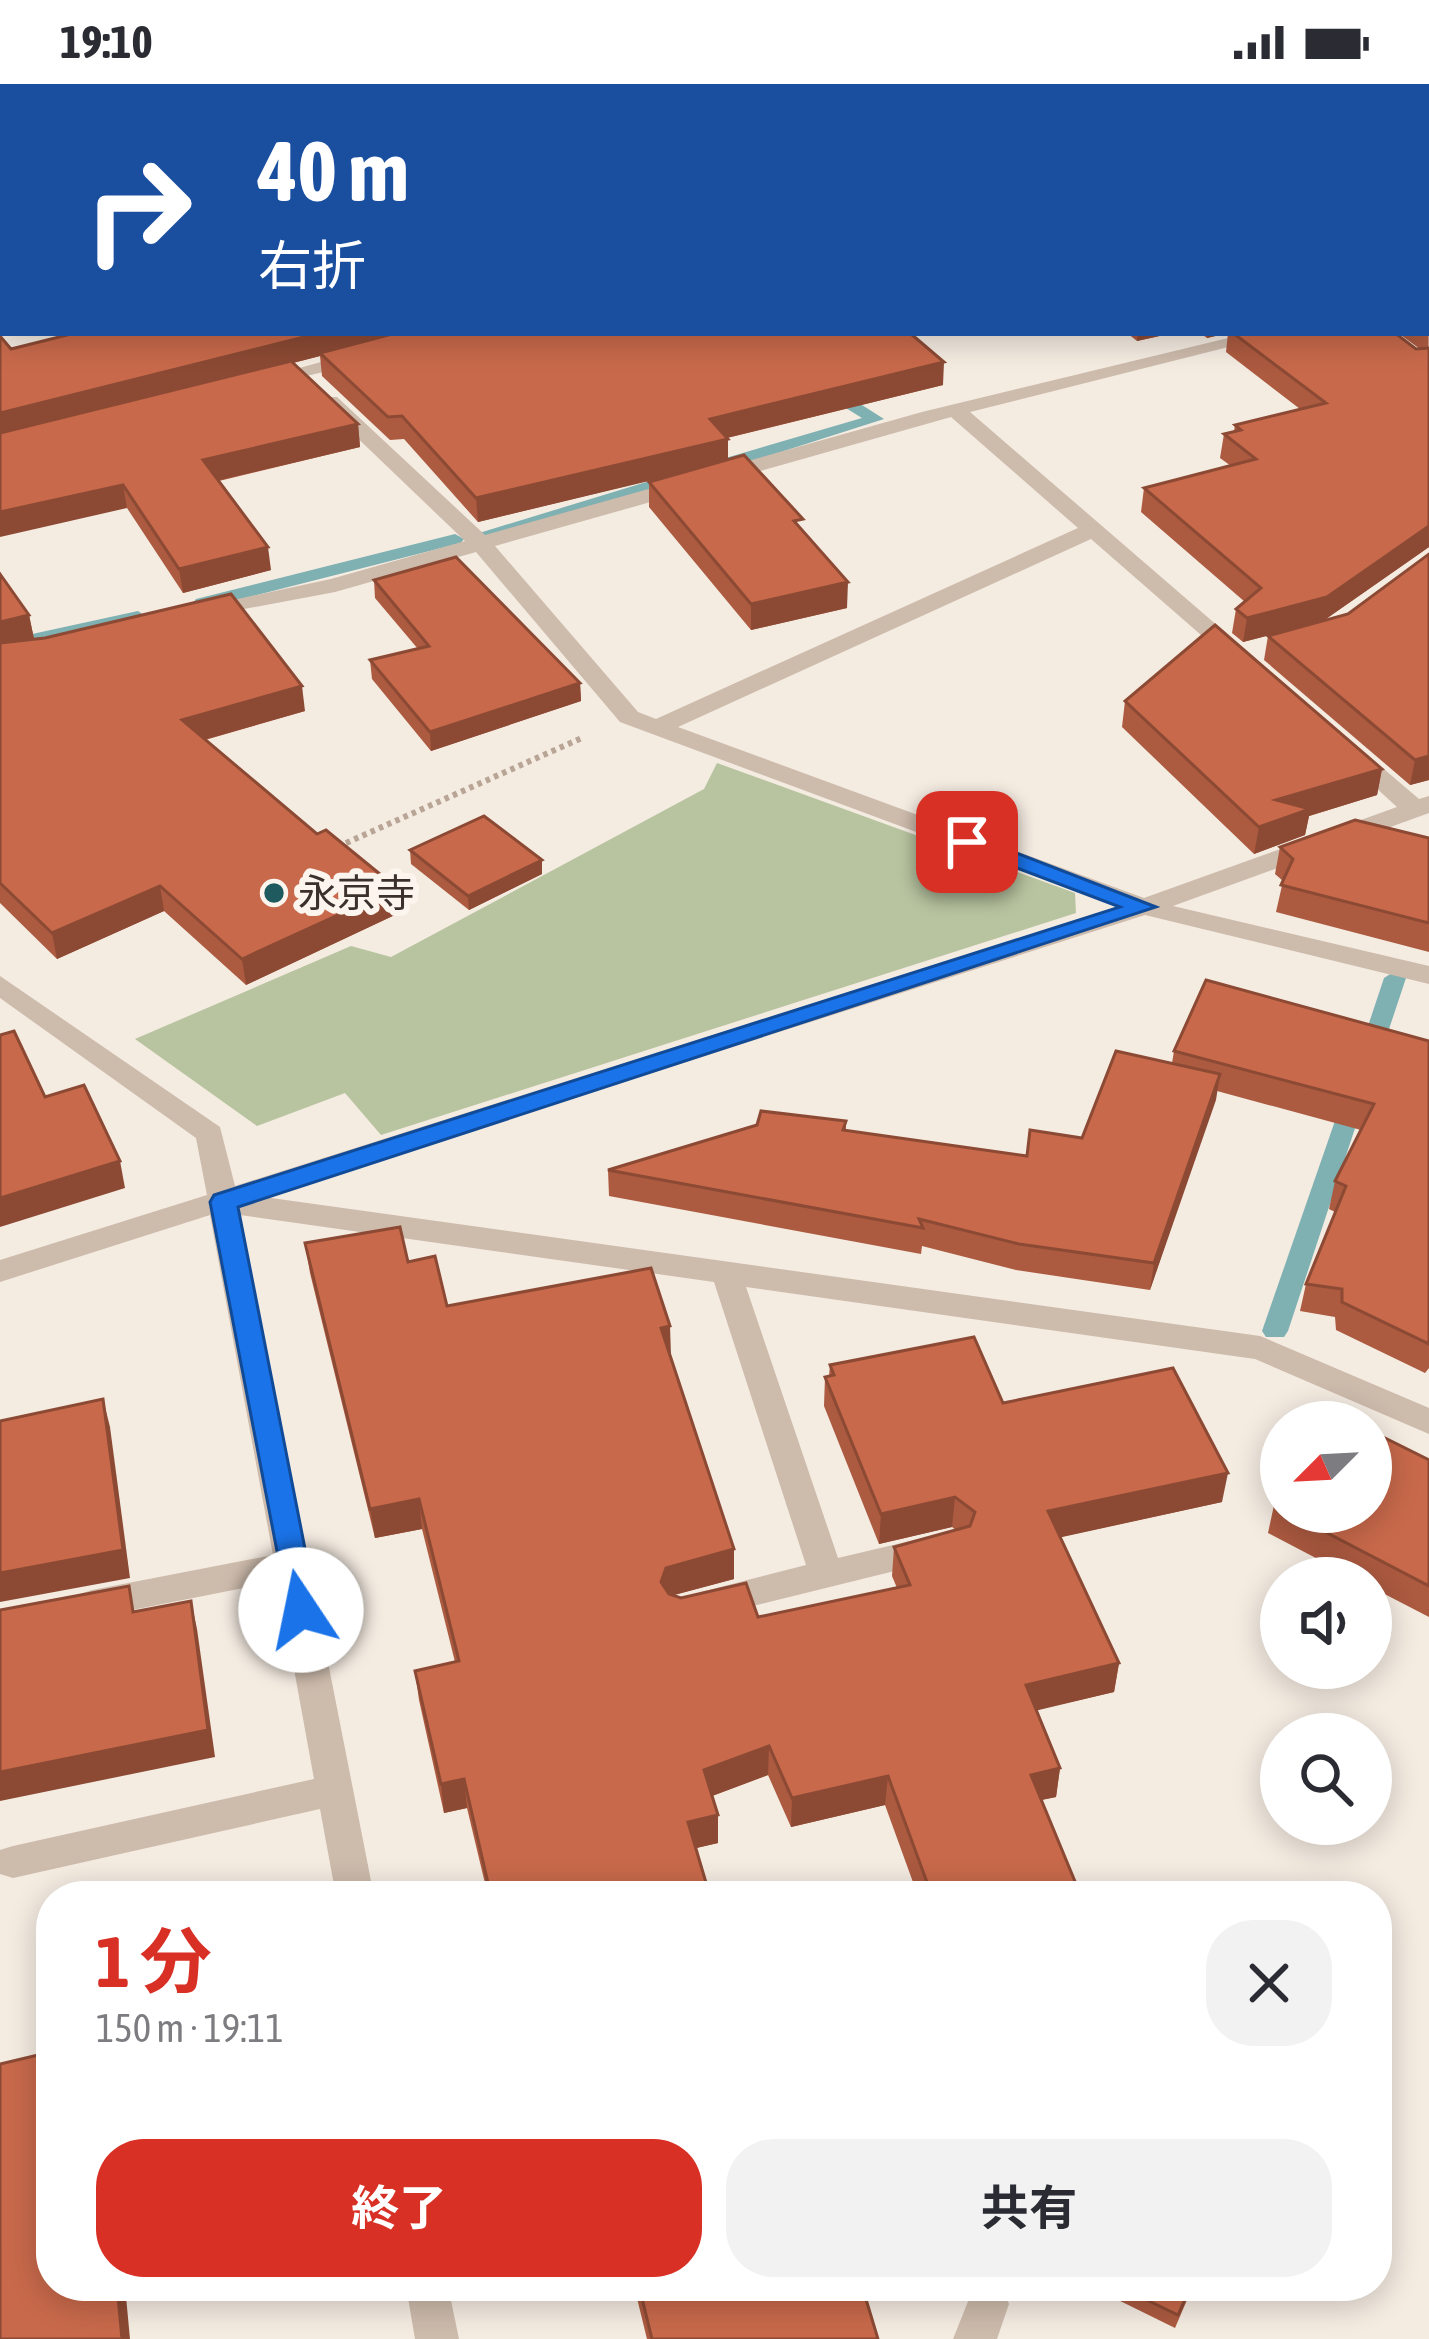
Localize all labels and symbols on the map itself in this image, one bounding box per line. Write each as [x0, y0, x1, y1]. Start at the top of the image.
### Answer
pin [916, 791, 1018, 893]
place label: 永京寺 [298, 871, 415, 915]
marker: 永京寺 [261, 880, 287, 906]
north arrow [1260, 1401, 1392, 1533]
position arrow [238, 1547, 364, 1673]

